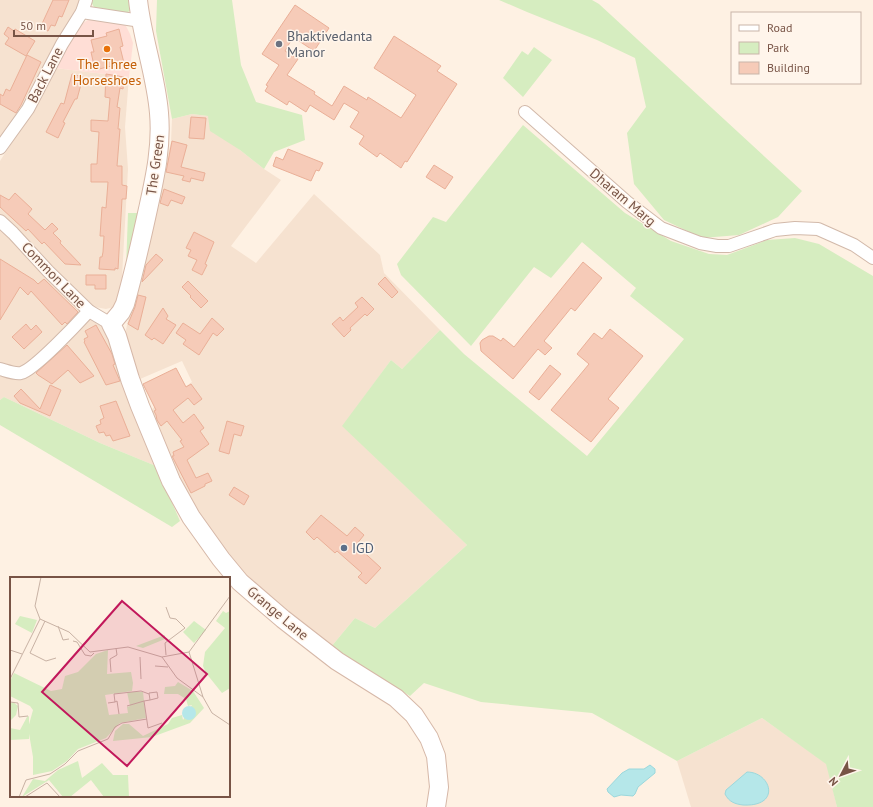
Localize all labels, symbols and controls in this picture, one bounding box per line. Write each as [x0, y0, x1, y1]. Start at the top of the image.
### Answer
scale bar [14, 12, 93, 38]
legend [731, 12, 861, 84]
text: 50 m [20, 18, 46, 33]
text: Road [767, 20, 792, 35]
place label: Bhaktivedanta Manor [287, 27, 373, 61]
marker: Bhaktivedanta Manor [274, 39, 284, 49]
text: Park [767, 40, 789, 55]
street label: Back Lane [23, 44, 67, 106]
marker: The Three Horseshoes [102, 44, 112, 54]
place label: The Three Horseshoes [73, 55, 141, 89]
text: Building [767, 60, 810, 75]
street label: The Green [142, 133, 168, 197]
street label: Dharam Marg [586, 164, 660, 230]
street label: Common Lane [18, 238, 90, 312]
place label: IGD [352, 539, 374, 557]
marker: IGD [339, 543, 349, 553]
inset map [10, 577, 230, 797]
street label: Grange Lane [243, 582, 313, 644]
north arrow [821, 755, 861, 795]
text: N [826, 774, 841, 789]

